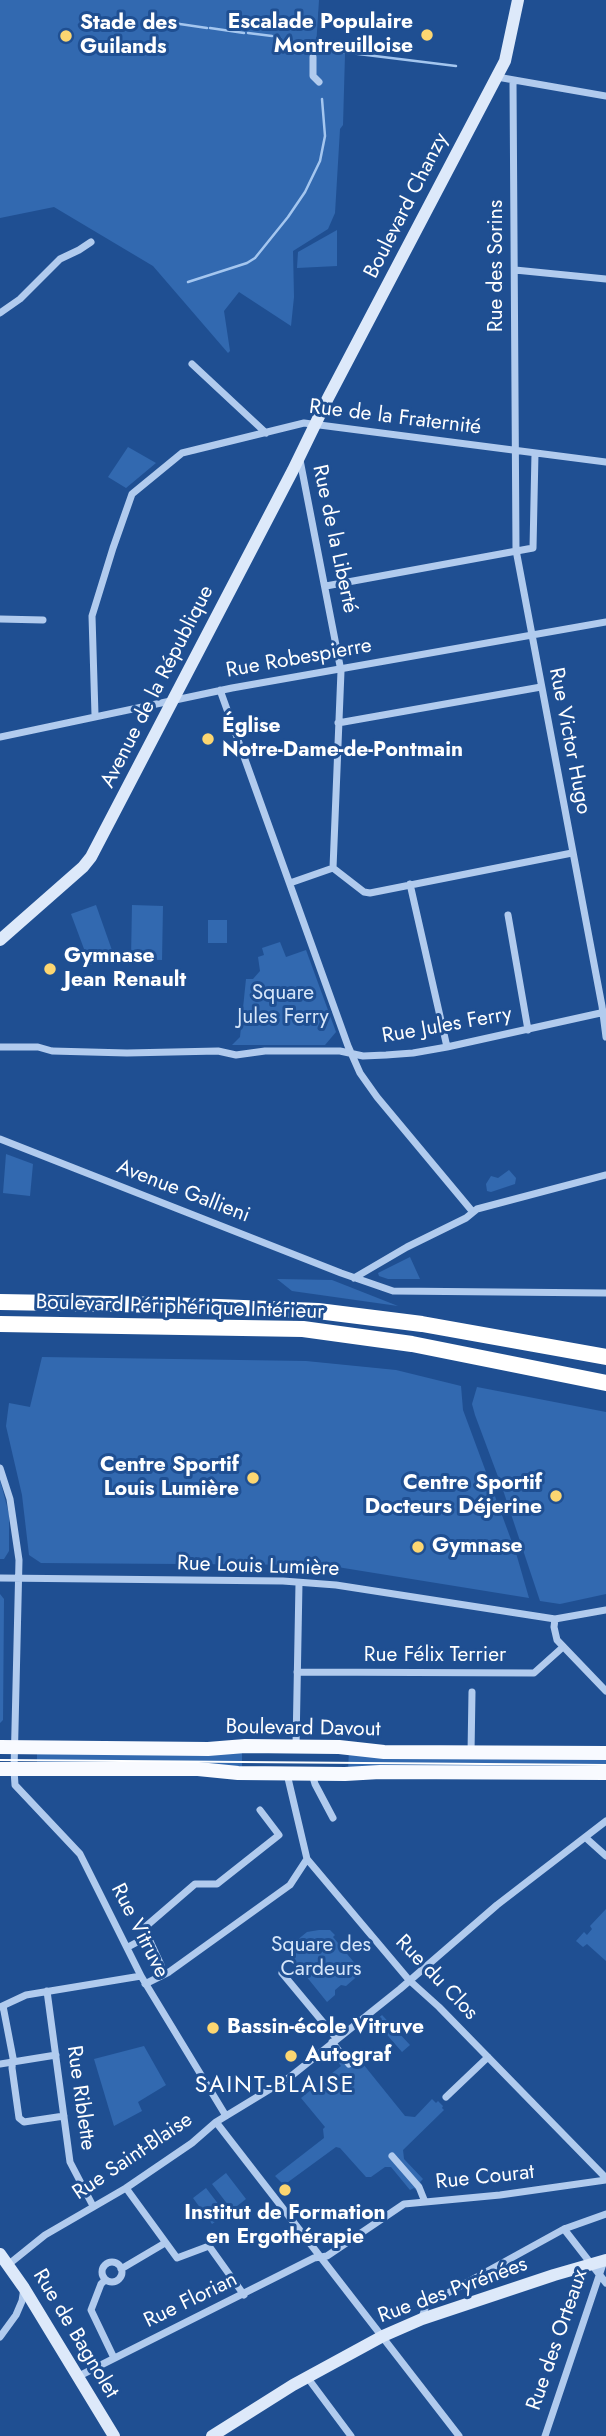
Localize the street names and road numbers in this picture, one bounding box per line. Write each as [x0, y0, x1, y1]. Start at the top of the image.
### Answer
street label: Boulevard Chanzy [359, 129, 455, 283]
street label: Rue des Sorins [484, 200, 510, 332]
street label: Rue de la Fraternité [308, 395, 482, 441]
street label: Rue de la Liberté [306, 463, 362, 615]
street label: Avenue de la République [96, 582, 220, 792]
street label: Rue Robespierre [224, 634, 374, 684]
street label: Rue Victor Hugo [542, 666, 596, 816]
street label: Rue Jules Ferry [380, 1002, 514, 1050]
street label: Avenue Gallieni [113, 1155, 253, 1229]
street label: Boulevard Périphérique Intérieur [35, 1290, 325, 1326]
street label: Rue Louis Lumière [176, 1552, 340, 1582]
street label: Rue Félix Terrier [364, 1643, 506, 1669]
street label: Boulevard Davout [225, 1715, 381, 1743]
street label: Rue Vitruve [105, 1880, 173, 1982]
street label: Rue du Clos [389, 1930, 483, 2026]
street label: Rue Riblette [60, 2044, 100, 2152]
street label: Rue Saint-Blaise [68, 2108, 198, 2206]
street label: Rue Courat [434, 2160, 536, 2196]
street label: Rue des Pyrénées [375, 2252, 531, 2330]
street label: Rue de Bagnolet [27, 2265, 123, 2403]
street label: Rue des Orteaux [522, 2266, 594, 2414]
street label: Rue Florian [140, 2268, 242, 2334]

